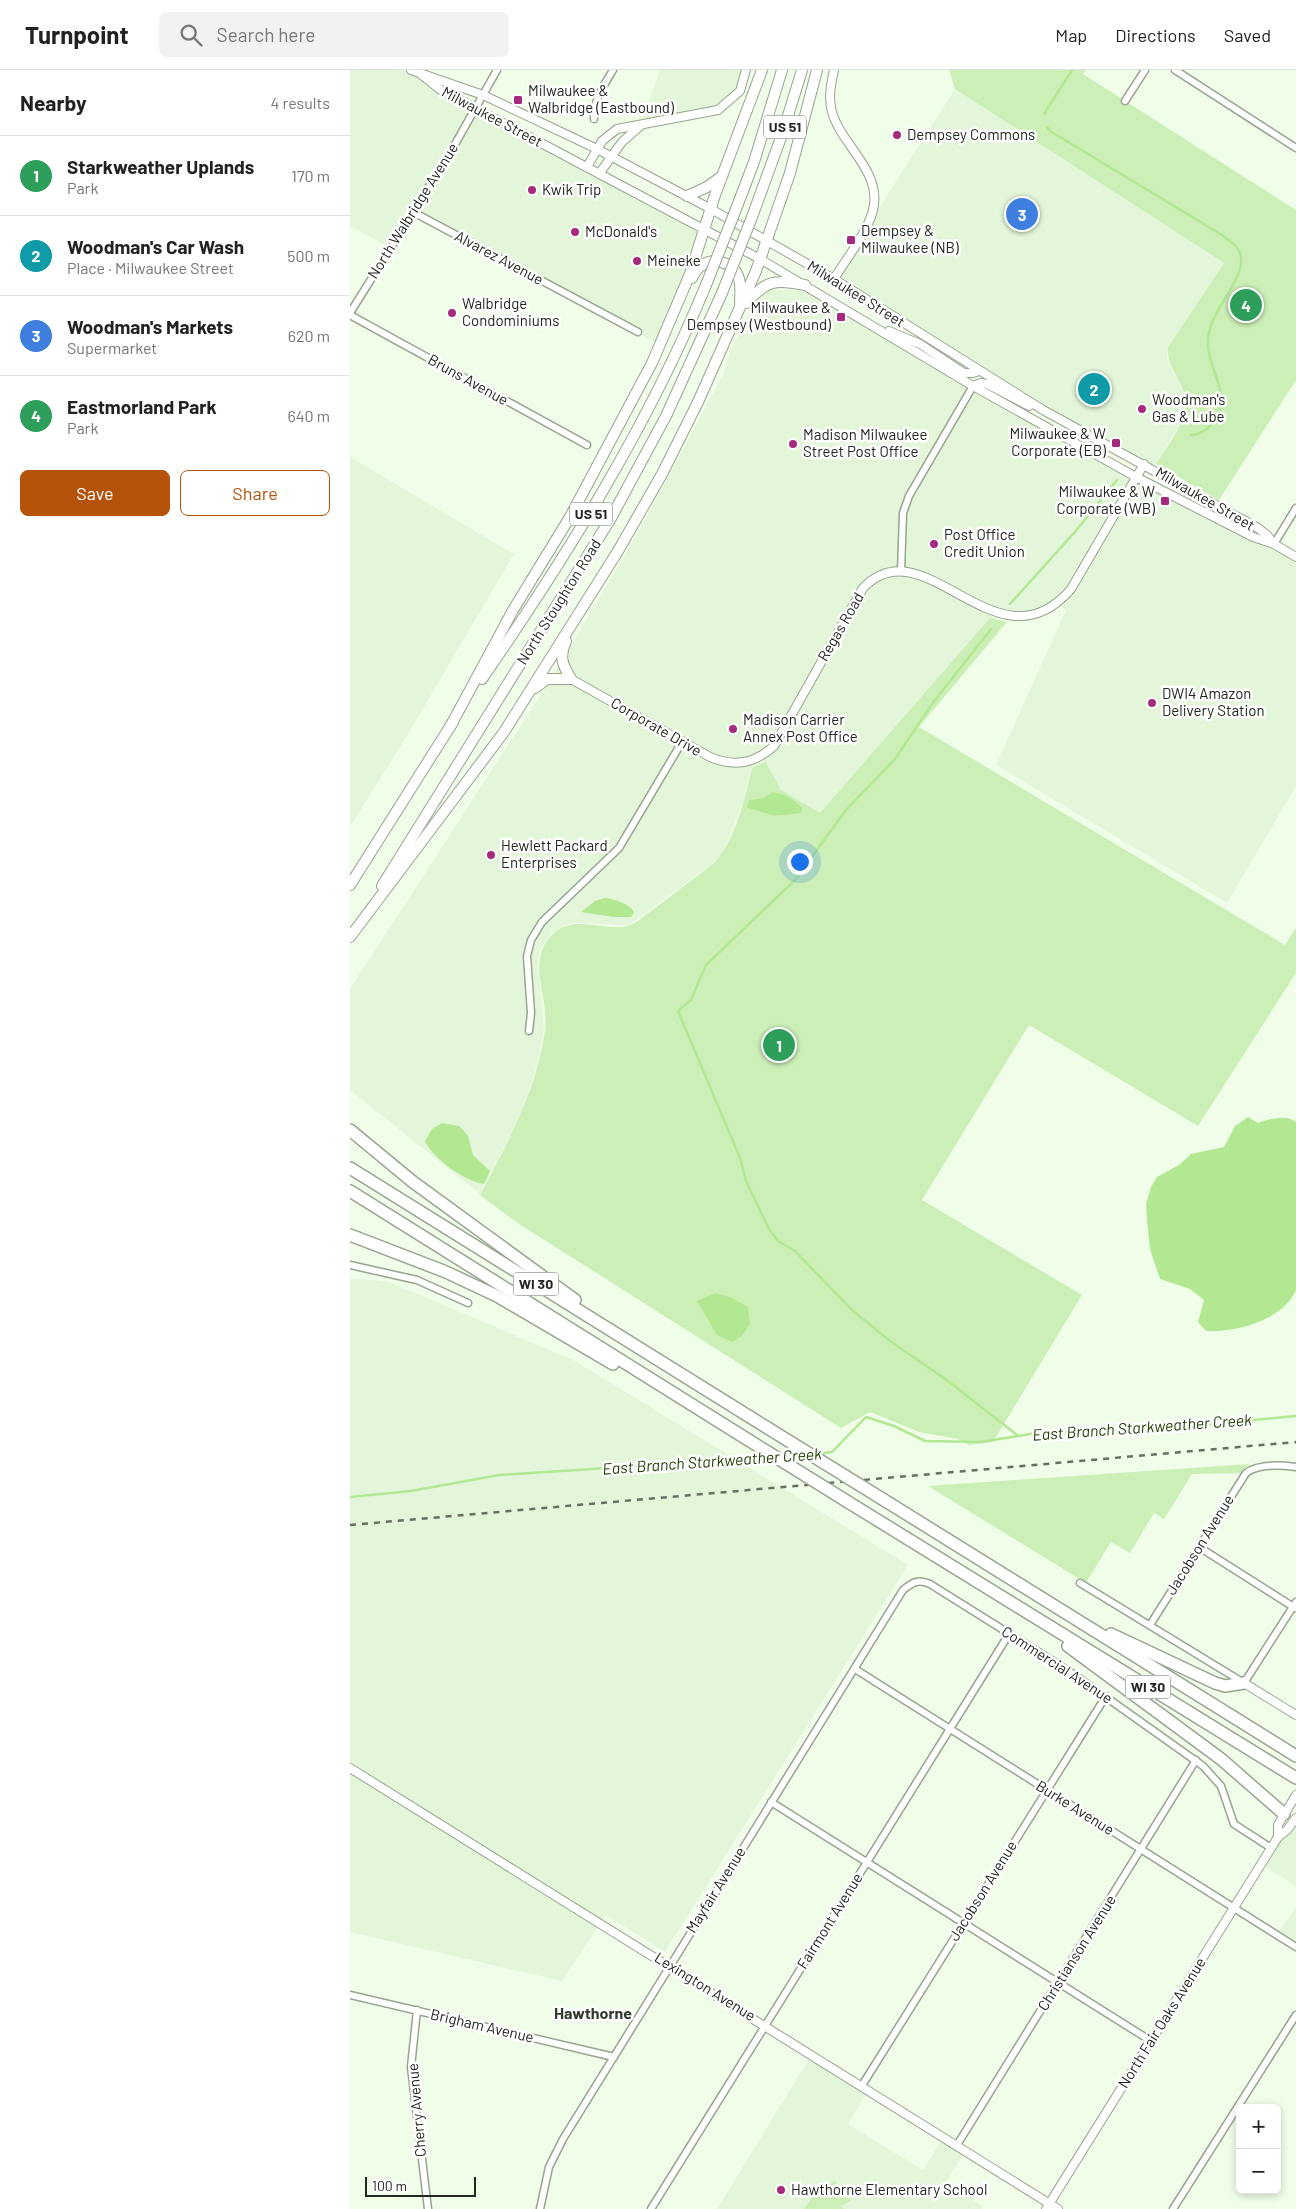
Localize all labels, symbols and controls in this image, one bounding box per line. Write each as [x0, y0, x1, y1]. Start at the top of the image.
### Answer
search box [159, 12, 509, 57]
text: Turnpoint [25, 20, 129, 49]
icon: search [177, 21, 205, 49]
text: Search here [217, 23, 315, 46]
text: Map [1055, 24, 1087, 46]
text: Directions [1115, 24, 1196, 46]
text: Saved [1224, 24, 1271, 46]
place label: Milwaukee & Walbridge (Eastbound) [528, 81, 674, 116]
street label: Milwaukee Street [439, 82, 546, 150]
text: Nearby [20, 90, 86, 115]
text: 4 results [270, 93, 330, 112]
marker: Milwaukee & Walbridge (Eastbound) [512, 94, 524, 106]
road number: US 51 [764, 116, 806, 138]
place label: Dempsey Commons [907, 125, 1035, 143]
marker: Dempsey Commons [891, 129, 903, 141]
street label: North Walbridge Avenue [363, 139, 461, 282]
text: Starkweather Uplands [67, 155, 254, 178]
text: 1 [33, 166, 39, 185]
text: 170 m [291, 166, 330, 185]
text: Park [67, 178, 98, 197]
place label: Kwik Trip [542, 180, 601, 198]
marker: Kwik Trip [526, 184, 538, 196]
pin: 3 [1006, 195, 1038, 233]
place label: Dempsey & Milwaukee (NB) [861, 221, 959, 256]
place label: McDonald's [585, 222, 657, 240]
street label: Alvarez Avenue [452, 226, 547, 288]
marker: McDonald's [569, 226, 581, 238]
marker: Dempsey & Milwaukee (NB) [845, 234, 857, 246]
text: Woodman's Car Wash [67, 235, 244, 258]
text: 2 [32, 246, 40, 265]
text: 500 m [287, 246, 330, 265]
place label: Meineke [647, 251, 701, 269]
marker: Meineke [631, 255, 643, 267]
street label: Milwaukee Street [804, 256, 909, 330]
text: Place · Milwaukee Street [67, 258, 234, 277]
pin: 4 [1230, 286, 1262, 324]
place label: Walbridge Condominiums [462, 294, 559, 329]
place label: Milwaukee & Dempsey (Westbound) [687, 298, 831, 333]
marker: Walbridge Condominiums [446, 307, 458, 319]
marker: Milwaukee & Dempsey (Westbound) [835, 311, 847, 323]
text: Woodman's Markets [67, 315, 233, 338]
text: 3 [32, 326, 40, 345]
text: 620 m [288, 326, 330, 345]
text: Supermarket [67, 338, 157, 357]
street label: Bruns Avenue [425, 350, 512, 409]
pin: 2 [1078, 370, 1110, 408]
place label: Woodman's Gas & Lube [1152, 390, 1226, 425]
text: Eastmorland Park [67, 395, 217, 418]
marker: Woodman's Gas & Lube [1136, 403, 1148, 415]
text: 4 [31, 406, 41, 425]
text: 640 m [287, 406, 330, 425]
text: Park [67, 418, 98, 437]
place label: Milwaukee & W Corporate (EB) [1009, 424, 1106, 459]
place label: Madison Milwaukee Street Post Office [803, 425, 927, 460]
marker: Milwaukee & W Corporate (EB) [1110, 437, 1122, 449]
marker: Madison Milwaukee Street Post Office [787, 438, 799, 450]
street label: Milwaukee Street [1153, 462, 1258, 534]
button: Save [20, 470, 170, 516]
button: Share [180, 470, 330, 516]
place label: Milwaukee & W Corporate (WB) [1056, 482, 1155, 517]
marker: Milwaukee & W Corporate (WB) [1159, 495, 1171, 507]
road number: US 51 [570, 502, 612, 526]
place label: Post Office Credit Union [944, 525, 1025, 560]
street label: North Stoughton Road [512, 535, 604, 668]
marker: Post Office Credit Union [928, 538, 940, 550]
street label: Regas Road [813, 589, 867, 664]
place label: DWI4 Amazon Delivery Station [1162, 684, 1265, 719]
street label: Corporate Drive [608, 693, 705, 759]
marker: DWI4 Amazon Delivery Station [1146, 697, 1158, 709]
place label: Madison Carrier Annex Post Office [743, 710, 858, 745]
marker: Madison Carrier Annex Post Office [727, 723, 739, 735]
place label: Hewlett Packard Enterprises [501, 836, 608, 871]
marker: Hewlett Packard Enterprises [485, 849, 497, 861]
your location [787, 849, 813, 875]
pin: 1 [763, 1026, 795, 1064]
road number: WI 30 [514, 1272, 558, 1296]
water label: East Branch Starkweather Creek [1032, 1409, 1253, 1444]
water label: East Branch Starkweather Creek [602, 1443, 823, 1478]
street label: Jacobson Avenue [1161, 1491, 1237, 1598]
street label: Commercial Avenue [999, 1622, 1116, 1707]
road number: WI 30 [1126, 1675, 1170, 1698]
street label: Burke Avenue [1033, 1776, 1118, 1838]
street label: Jacobson Avenue [944, 1837, 1020, 1944]
street label: Mayfair Avenue [682, 1843, 749, 1936]
street label: Fairmont Avenue [792, 1869, 866, 1972]
street label: Christianson Avenue [1033, 1891, 1119, 2014]
street label: Lexington Avenue [652, 1948, 759, 2024]
street label: North Fair Oaks Avenue [1114, 1954, 1209, 2091]
district label: Hawthorne [554, 2003, 632, 2022]
street label: Brigham Avenue [429, 2004, 536, 2046]
street label: Cherry Avenue [403, 2062, 429, 2158]
map controls [1236, 2104, 1281, 2194]
button: + [1236, 2104, 1281, 2149]
button: − [1236, 2149, 1281, 2194]
scale bar [365, 2174, 476, 2197]
text: 100 m [372, 2177, 407, 2194]
place label: Hawthorne Elementary School [791, 2180, 987, 2198]
marker: Hawthorne Elementary School [775, 2184, 787, 2196]

